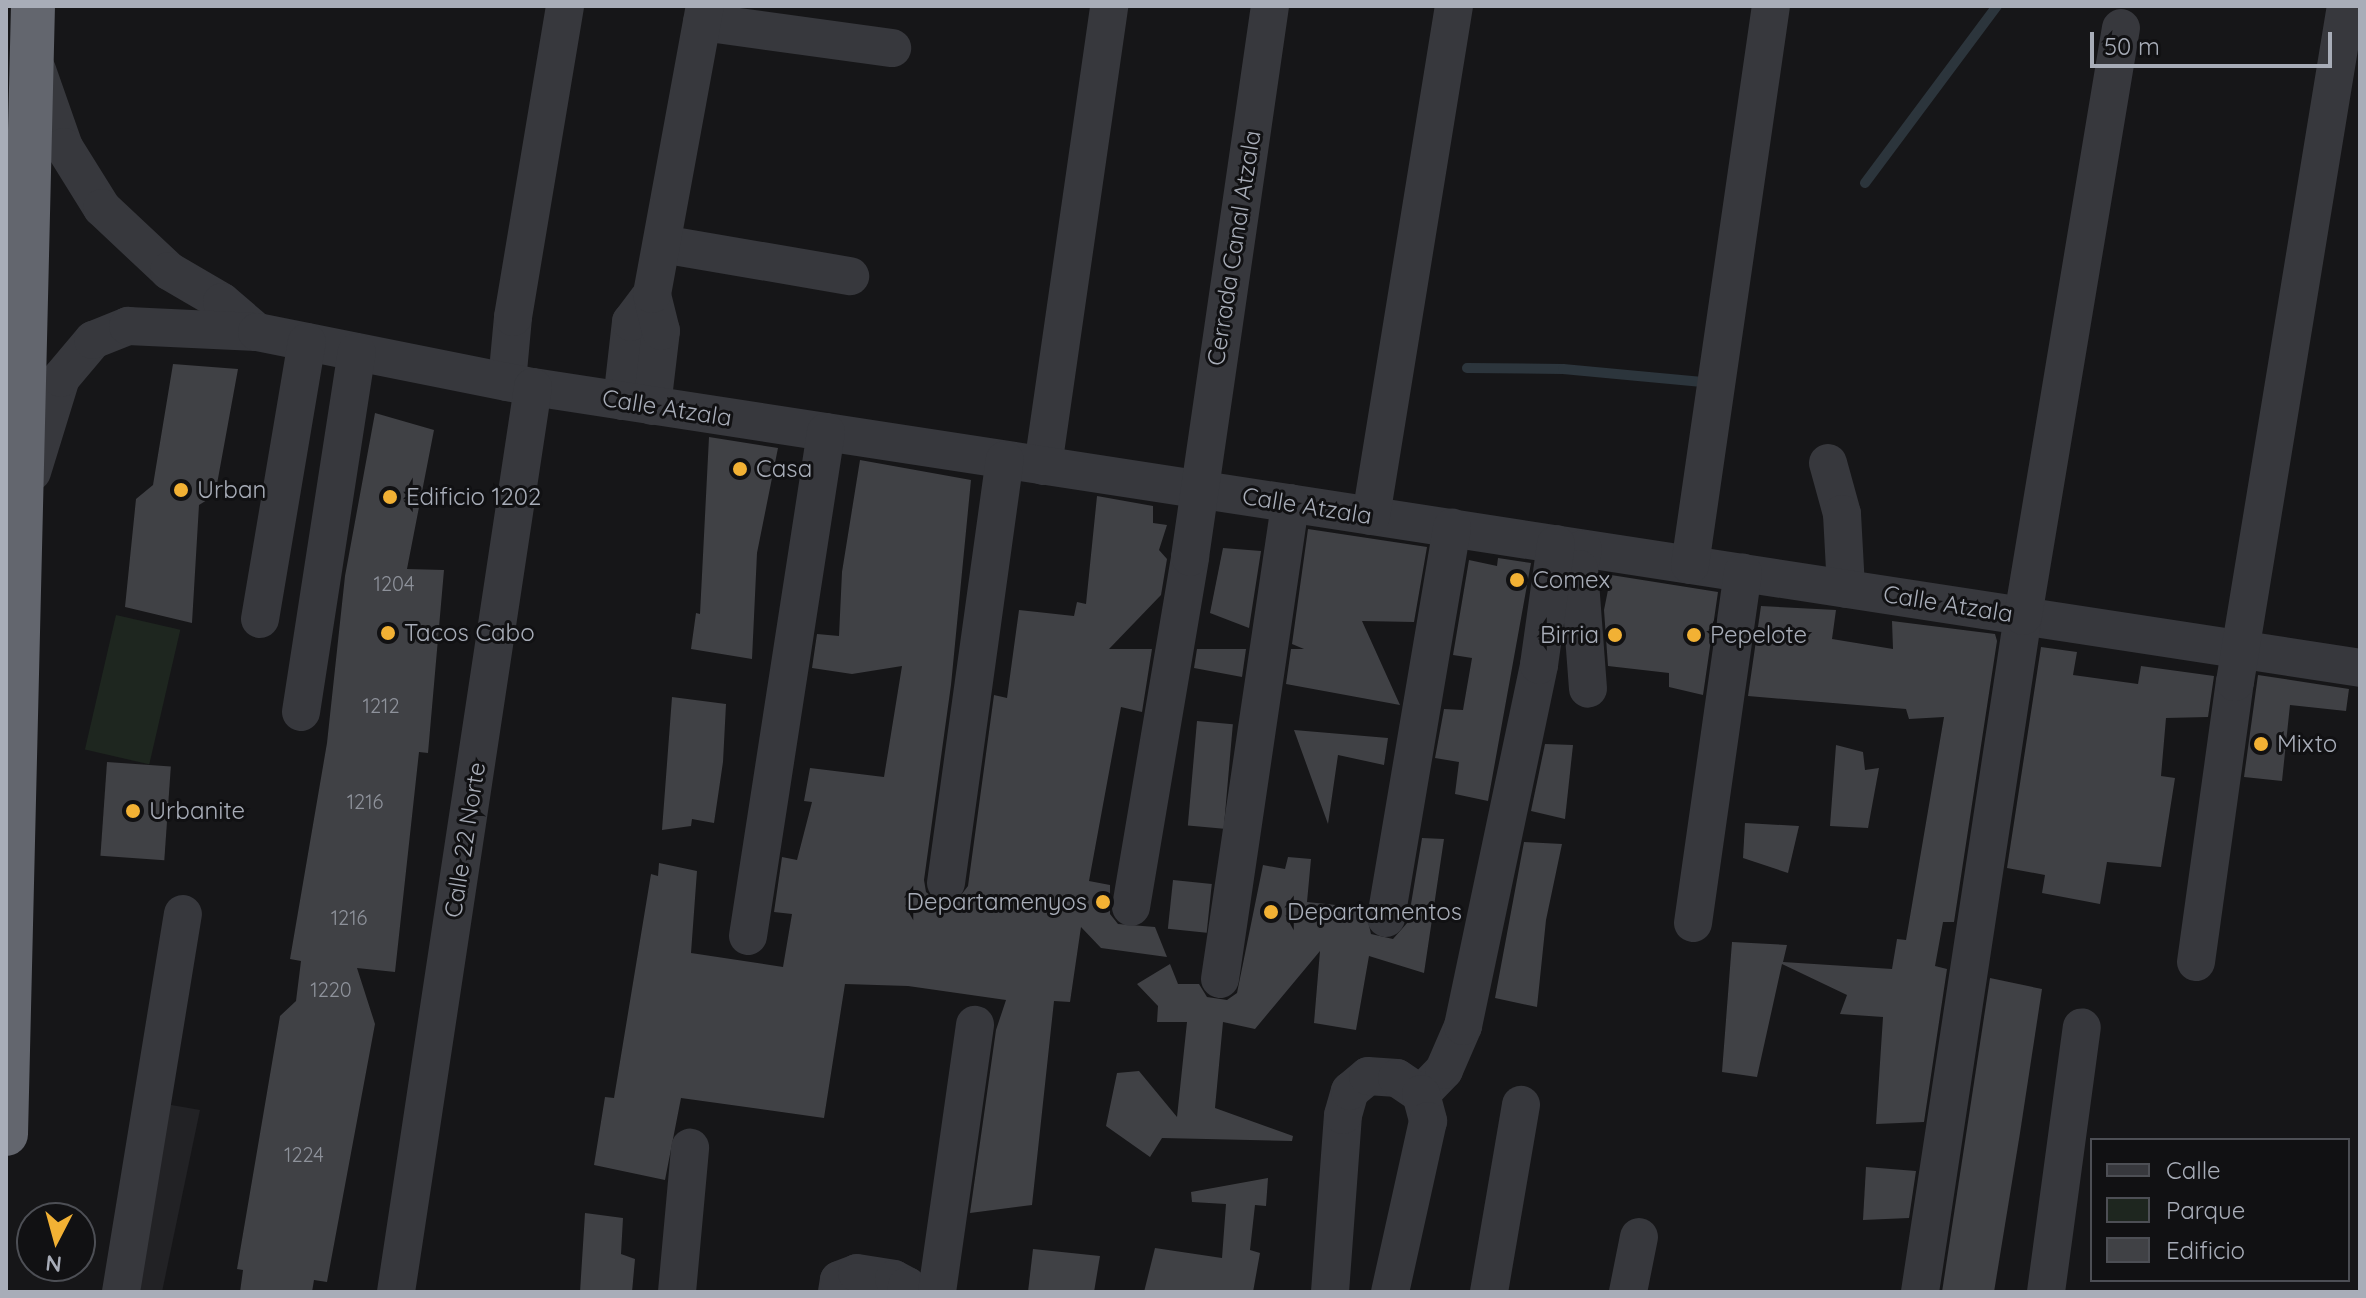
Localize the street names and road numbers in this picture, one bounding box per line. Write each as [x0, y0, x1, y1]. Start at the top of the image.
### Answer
street label: Cerrada Canal Atzala [1201, 128, 1267, 368]
street label: Calle Atzala [600, 384, 734, 432]
street label: Calle Atzala [1240, 482, 1374, 530]
street label: Calle Atzala [1881, 580, 2015, 628]
street label: Calle 22 Norte [438, 760, 492, 920]

